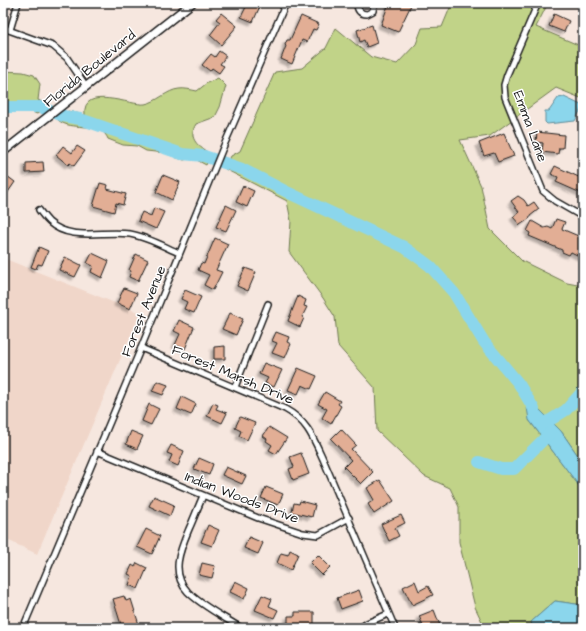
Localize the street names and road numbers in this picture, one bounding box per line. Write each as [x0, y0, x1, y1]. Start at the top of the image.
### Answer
street label: Florida Boulevard [39, 25, 140, 112]
street label: Emma Lane [508, 88, 552, 165]
street label: Forest Avenue [117, 262, 171, 360]
street label: Forest Marsh Drive [168, 340, 297, 410]
street label: Indian Woods Drive [182, 467, 302, 529]

